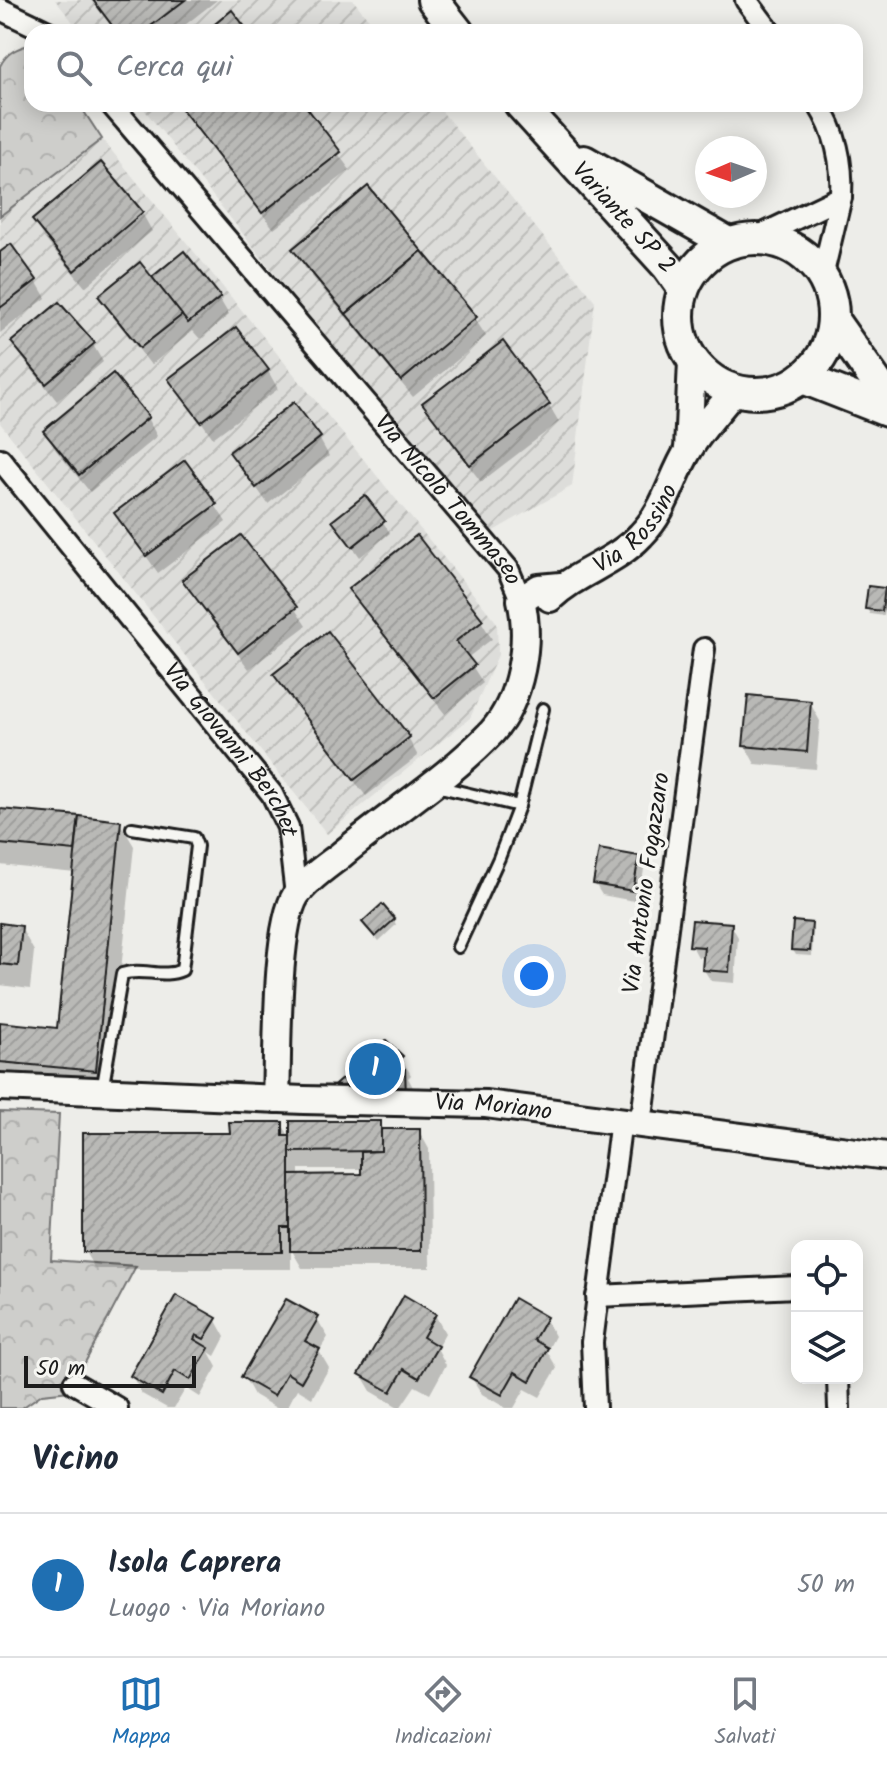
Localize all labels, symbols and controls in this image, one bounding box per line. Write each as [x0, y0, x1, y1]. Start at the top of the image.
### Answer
search box [24, 24, 863, 112]
text: Cerca qui [116, 44, 233, 92]
icon: search [52, 46, 96, 90]
north arrow [695, 136, 767, 208]
street label: Variante SP 2 [562, 153, 685, 283]
street label: Via Nicolò Tommaseo [364, 405, 532, 591]
street label: Via Rossino [586, 478, 689, 584]
street label: Via Giovanni Berchet [153, 654, 309, 839]
street label: Via Antonio Fogazzaro [612, 770, 682, 996]
your location [514, 956, 554, 996]
pin: 1 [349, 1039, 401, 1099]
street label: Via Moriano [434, 1083, 555, 1132]
map controls [791, 1240, 863, 1384]
button: locate [791, 1240, 863, 1312]
button: layers [791, 1312, 863, 1384]
scale bar [24, 1352, 196, 1388]
text: 50 m [36, 1352, 85, 1387]
text: Vicino [32, 1433, 119, 1487]
text: Isola Caprera [108, 1540, 281, 1588]
text: 1 [54, 1564, 62, 1606]
text: 50 m [797, 1564, 855, 1606]
text: Luogo · Via Moriano [108, 1588, 325, 1630]
tab: Mappa [112, 1672, 171, 1755]
tab: Indicazioni [394, 1672, 491, 1755]
tab: Salvati [715, 1672, 775, 1755]

